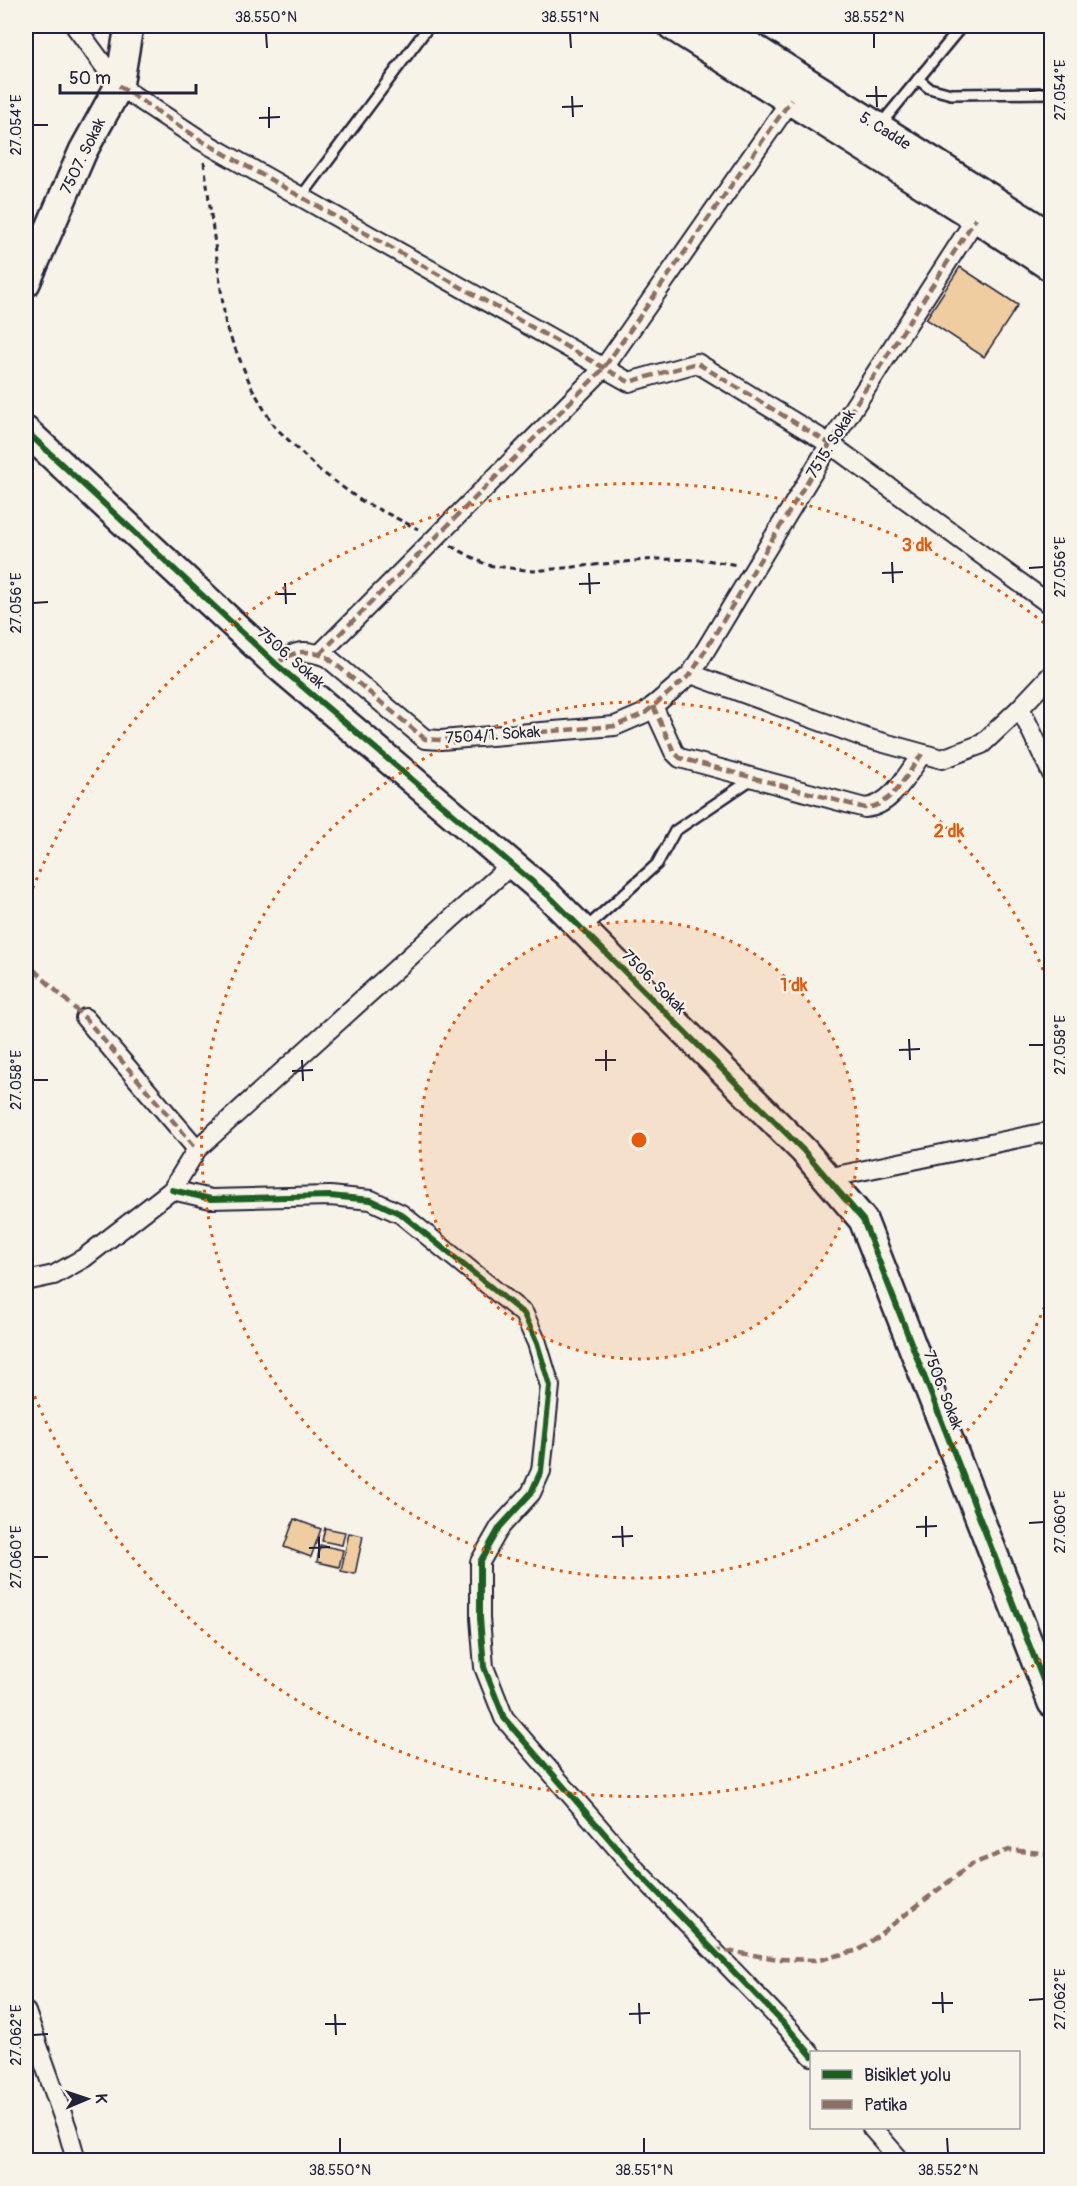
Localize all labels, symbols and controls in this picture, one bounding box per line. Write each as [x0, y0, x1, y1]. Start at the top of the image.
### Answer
text: 38.550°N [235, 8, 297, 27]
text: 38.551°N [541, 8, 599, 27]
text: 38.552°N [844, 8, 904, 27]
scale bar [60, 57, 196, 95]
text: 27.054°E [1051, 59, 1070, 121]
text: 50 m [69, 67, 111, 90]
text: 27.054°E [7, 94, 26, 156]
street label: 5. Cadde [856, 107, 914, 155]
street label: 7507. Sokak [56, 114, 110, 197]
street label: 7515. Sokak [802, 405, 860, 482]
text: 3 dk [902, 534, 933, 557]
text: 27.056°E [1051, 536, 1070, 598]
text: 27.056°E [7, 572, 26, 634]
street label: 7506. Sokak [253, 623, 329, 693]
street label: 7504/1. Sokak [445, 722, 541, 748]
text: 2 dk [934, 820, 965, 843]
street label: 7506. Sokak [618, 946, 691, 1019]
text: 1 dk [780, 974, 808, 997]
text: 27.058°E [1051, 1015, 1070, 1075]
text: 27.058°E [7, 1050, 26, 1110]
centre of rings [629, 1130, 649, 1150]
street label: 7506. Sokak [919, 1348, 967, 1433]
text: 27.060°E [1051, 1490, 1070, 1554]
text: 27.060°E [7, 1525, 26, 1589]
text: 27.062°E [1051, 1968, 1070, 2030]
text: 27.062°E [7, 2004, 26, 2066]
legend [810, 2051, 1020, 2129]
text: Bisiklet yolu [864, 2064, 951, 2087]
north arrow [57, 2069, 117, 2129]
text: K [91, 2093, 111, 2104]
text: Patika [864, 2094, 907, 2117]
text: 38.550°N [309, 2161, 371, 2180]
text: 38.551°N [615, 2161, 673, 2180]
text: 38.552°N [918, 2161, 978, 2180]

